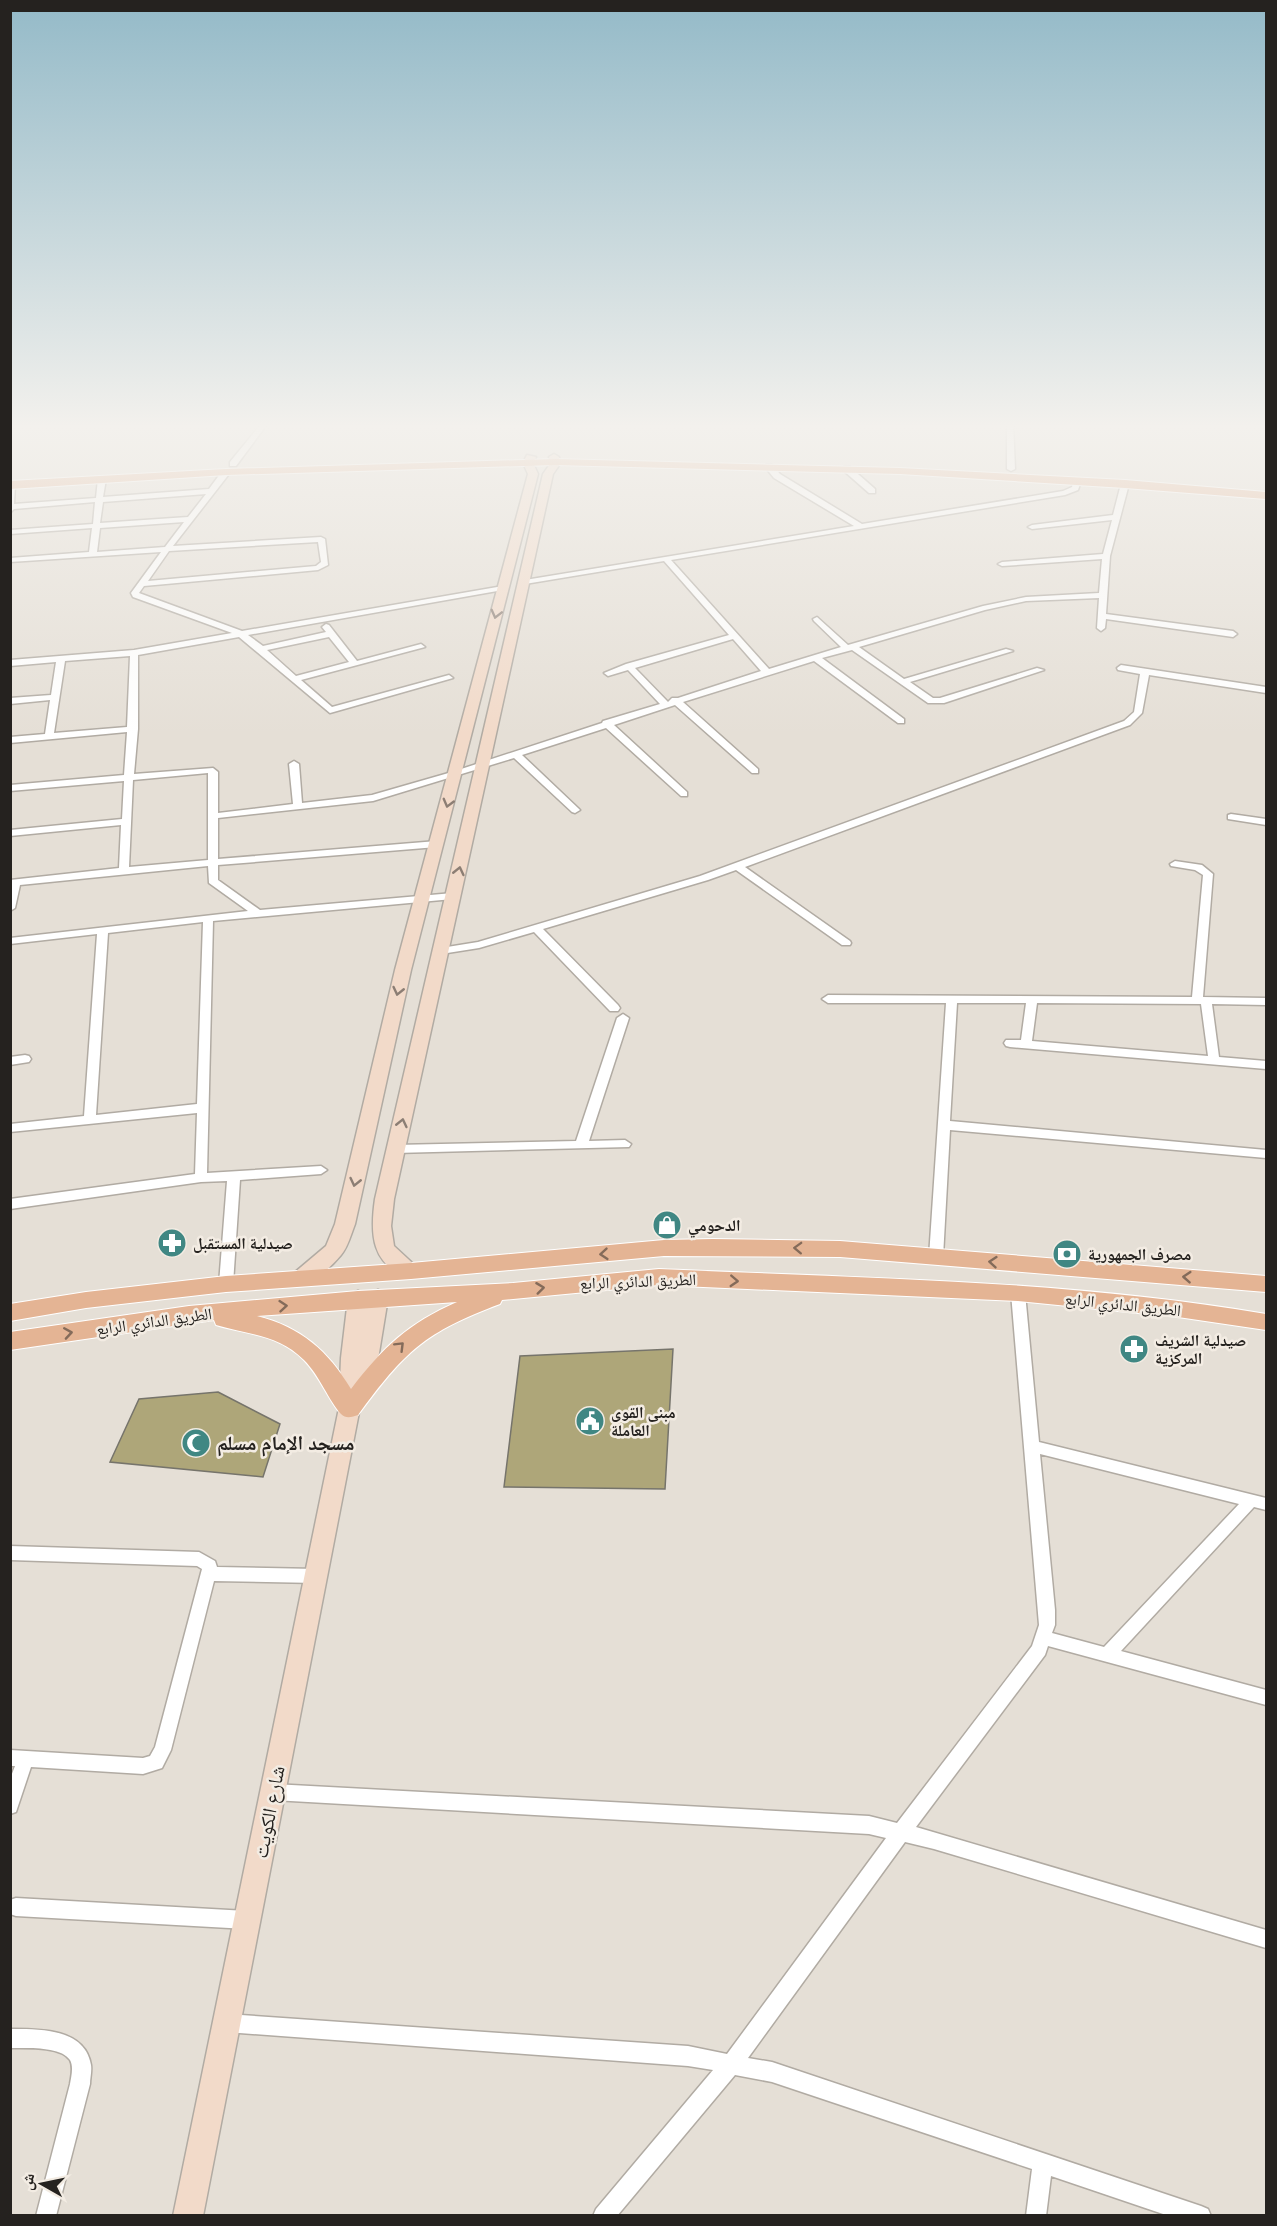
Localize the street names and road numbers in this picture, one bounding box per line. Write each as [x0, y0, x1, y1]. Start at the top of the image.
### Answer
street label: الطريق الدائري الرابع [580, 1269, 697, 1296]
street label: الطريق الدائري الرابع [1064, 1288, 1182, 1323]
street label: الطريق الدائري الرابع [95, 1303, 213, 1342]
street label: شارع الكويت [247, 1763, 291, 1861]

